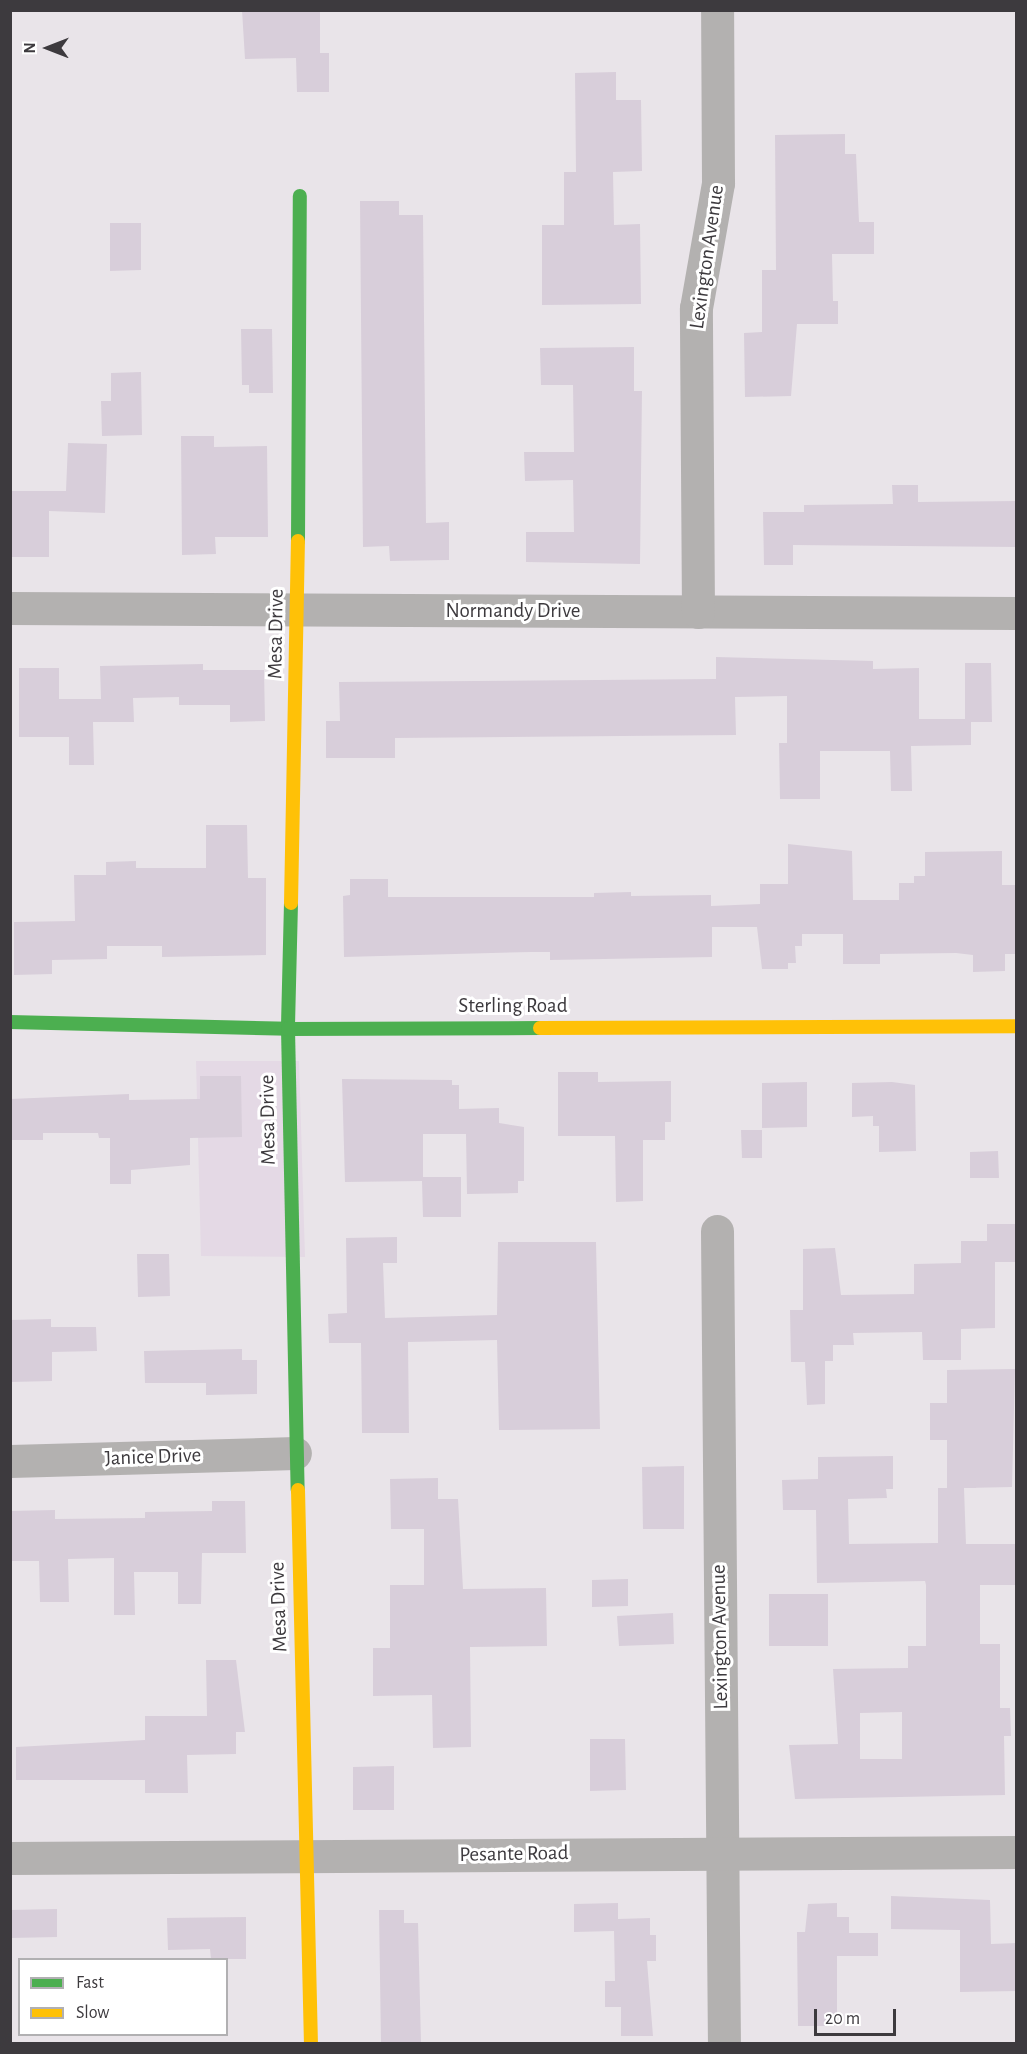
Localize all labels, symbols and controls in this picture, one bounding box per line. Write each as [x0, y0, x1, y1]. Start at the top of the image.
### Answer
north arrow [18, 18, 78, 78]
text: N [22, 42, 38, 54]
street label: Lexington Avenue [684, 183, 730, 331]
street label: Mesa Drive [263, 589, 289, 679]
street label: Normandy Drive [446, 598, 580, 624]
street label: Sterling Road [458, 993, 568, 1019]
street label: Mesa Drive [255, 1075, 281, 1165]
street label: Janice Drive [104, 1443, 202, 1471]
street label: Mesa Drive [265, 1561, 293, 1653]
street label: Lexington Avenue [706, 1564, 734, 1710]
street label: Pesante Road [459, 1840, 569, 1868]
legend [18, 1958, 228, 2036]
text: Fast [76, 1974, 104, 1992]
scale bar [817, 1997, 900, 2035]
text: Slow [76, 2004, 109, 2022]
text: 20 m [825, 2010, 860, 2028]

